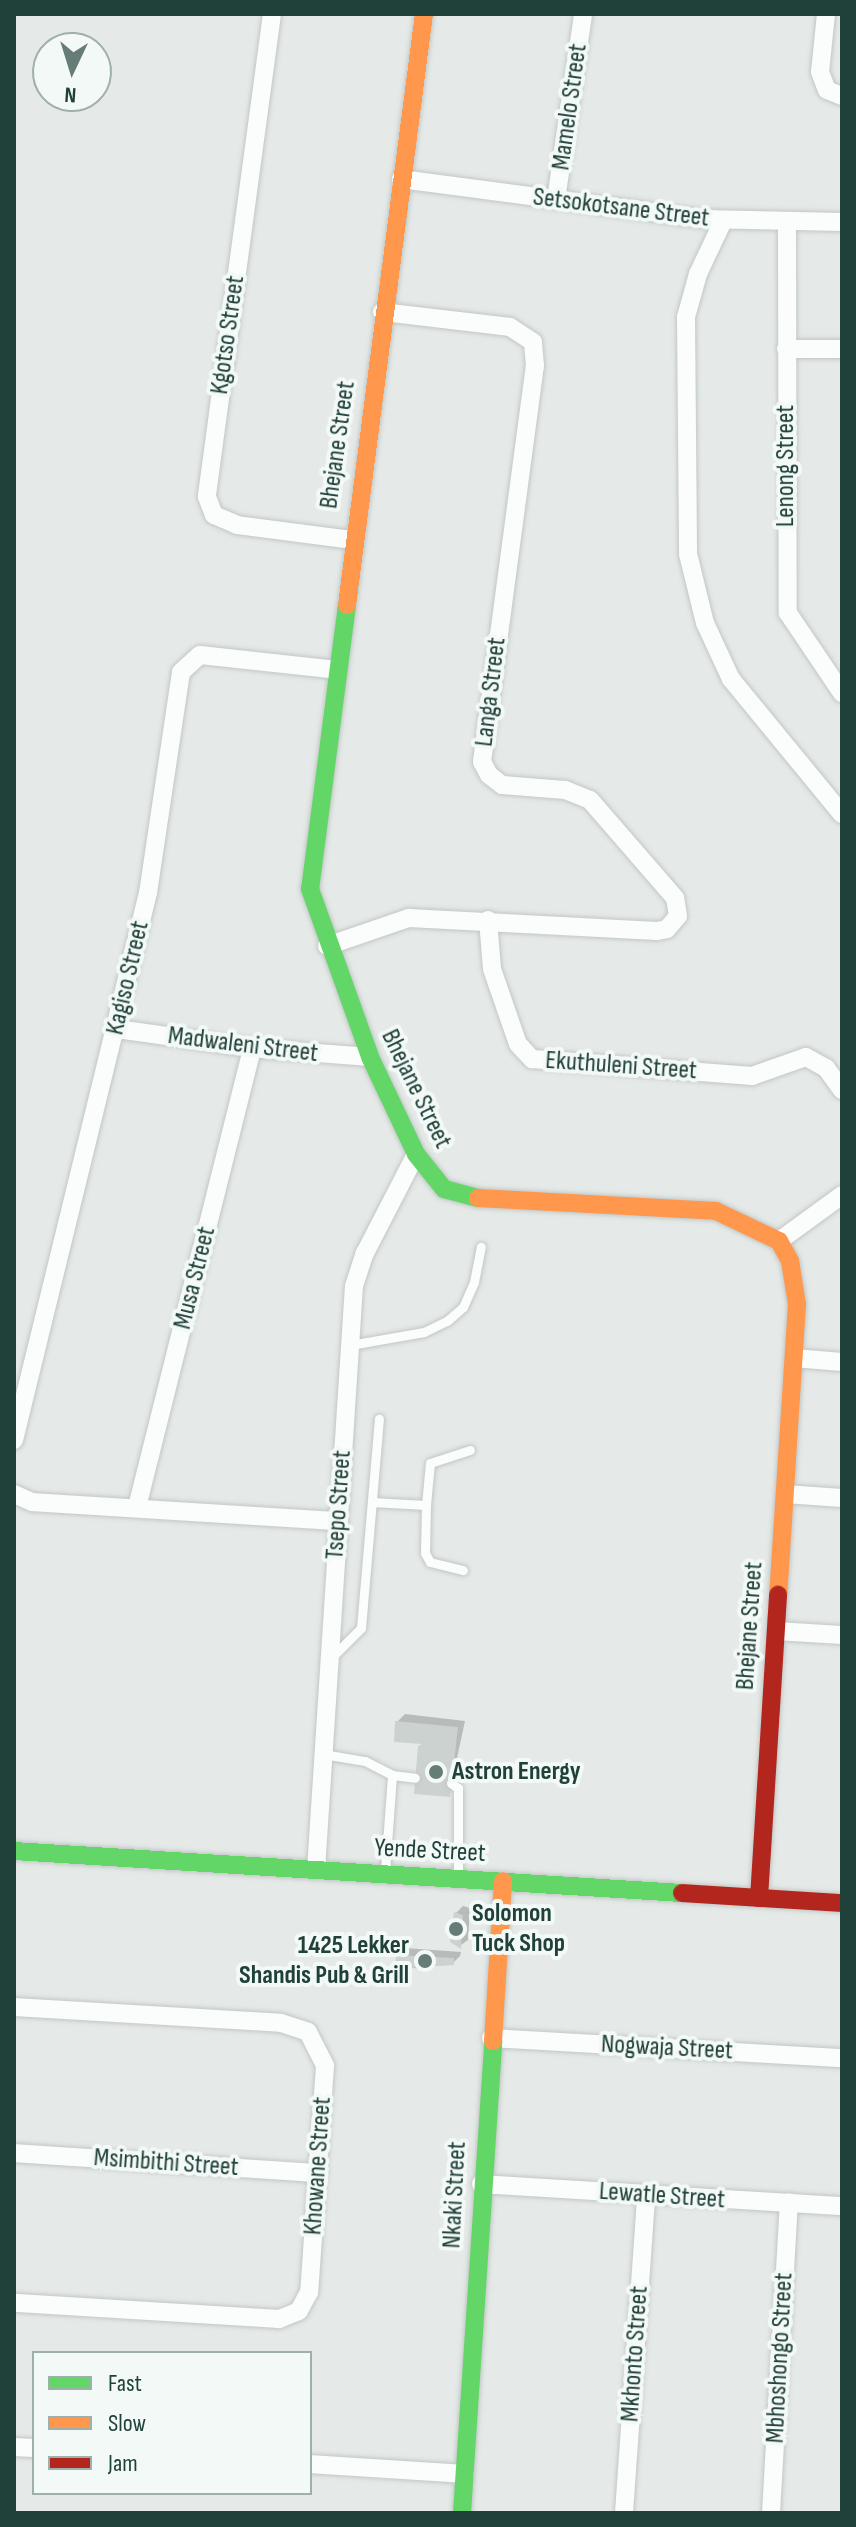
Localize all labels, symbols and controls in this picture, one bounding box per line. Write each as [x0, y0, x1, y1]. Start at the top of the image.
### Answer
north arrow [32, 32, 112, 112]
street label: Mamelo Street [546, 42, 594, 172]
text: N [64, 81, 77, 108]
street label: Setsokotsane Street [531, 182, 711, 234]
street label: Kgotso Street [204, 274, 252, 396]
street label: Bhejane Street [314, 379, 362, 511]
street label: Lenong Street [770, 405, 802, 527]
street label: Langa Street [469, 636, 513, 748]
street label: Kagiso Street [100, 918, 156, 1038]
street label: Madwaleni Street [166, 1020, 320, 1070]
street label: Bhejane Street [374, 1024, 458, 1154]
street label: Ekuthuleni Street [544, 1045, 698, 1087]
street label: Musa Street [167, 1224, 223, 1332]
street label: Tsepo Street [320, 1449, 358, 1561]
street label: Bhejane Street [730, 1561, 770, 1691]
place label: Astron Energy [452, 1756, 580, 1788]
marker: Astron Energy [427, 1763, 445, 1781]
street label: Yende Street [374, 1833, 486, 1869]
place label: Solomon Tuck Shop [472, 1898, 565, 1960]
marker: Solomon Tuck Shop [447, 1920, 465, 1938]
place label: 1425 Lekker Shandis Pub & Grill [239, 1930, 409, 1992]
marker: 1425 Lekker Shandis Pub & Grill [416, 1952, 434, 1970]
street label: Nogwaja Street [600, 2029, 734, 2067]
street label: Khowane Street [298, 2096, 338, 2236]
street label: Nkaki Street [437, 2141, 473, 2249]
street label: Msimbithi Street [93, 2142, 239, 2184]
street label: Lewatle Street [598, 2176, 726, 2216]
street label: Mbhoshongo Street [760, 2272, 800, 2444]
street label: Mkhonto Street [615, 2285, 655, 2423]
legend [32, 2351, 312, 2495]
text: Fast [108, 2369, 142, 2398]
text: Slow [108, 2409, 146, 2438]
text: Jam [108, 2449, 138, 2478]

